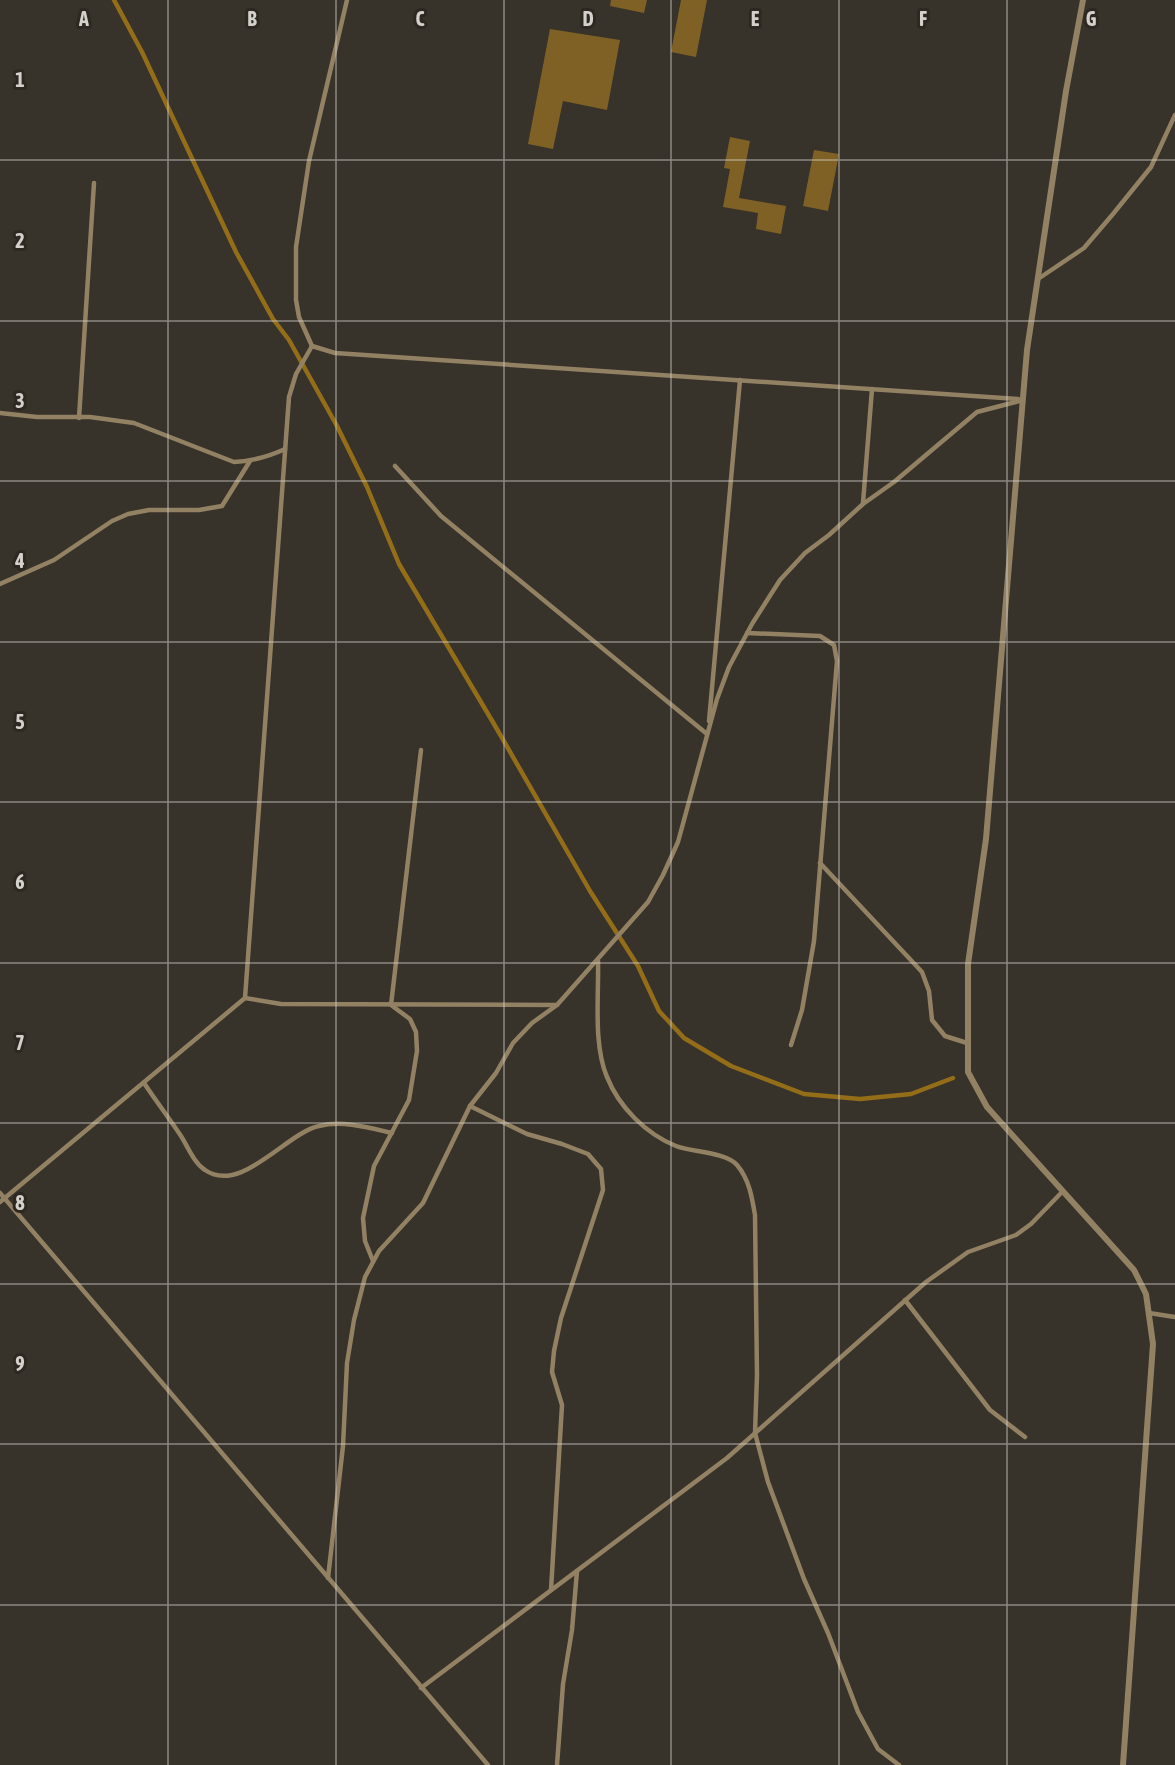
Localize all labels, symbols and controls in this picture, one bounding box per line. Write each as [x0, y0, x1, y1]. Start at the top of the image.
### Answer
text: A [78, 7, 89, 30]
text: B [247, 7, 257, 30]
text: C [416, 7, 425, 30]
text: D [582, 7, 594, 30]
text: E [751, 7, 760, 30]
text: F [919, 7, 927, 30]
text: G [1086, 7, 1097, 30]
text: 1 [15, 68, 25, 91]
text: 2 [15, 229, 25, 252]
text: 3 [15, 389, 25, 412]
text: 4 [14, 549, 25, 572]
text: 5 [15, 710, 25, 733]
text: 6 [15, 870, 25, 893]
text: 7 [15, 1031, 25, 1054]
text: 8 [15, 1191, 25, 1214]
text: 9 [15, 1352, 25, 1375]

